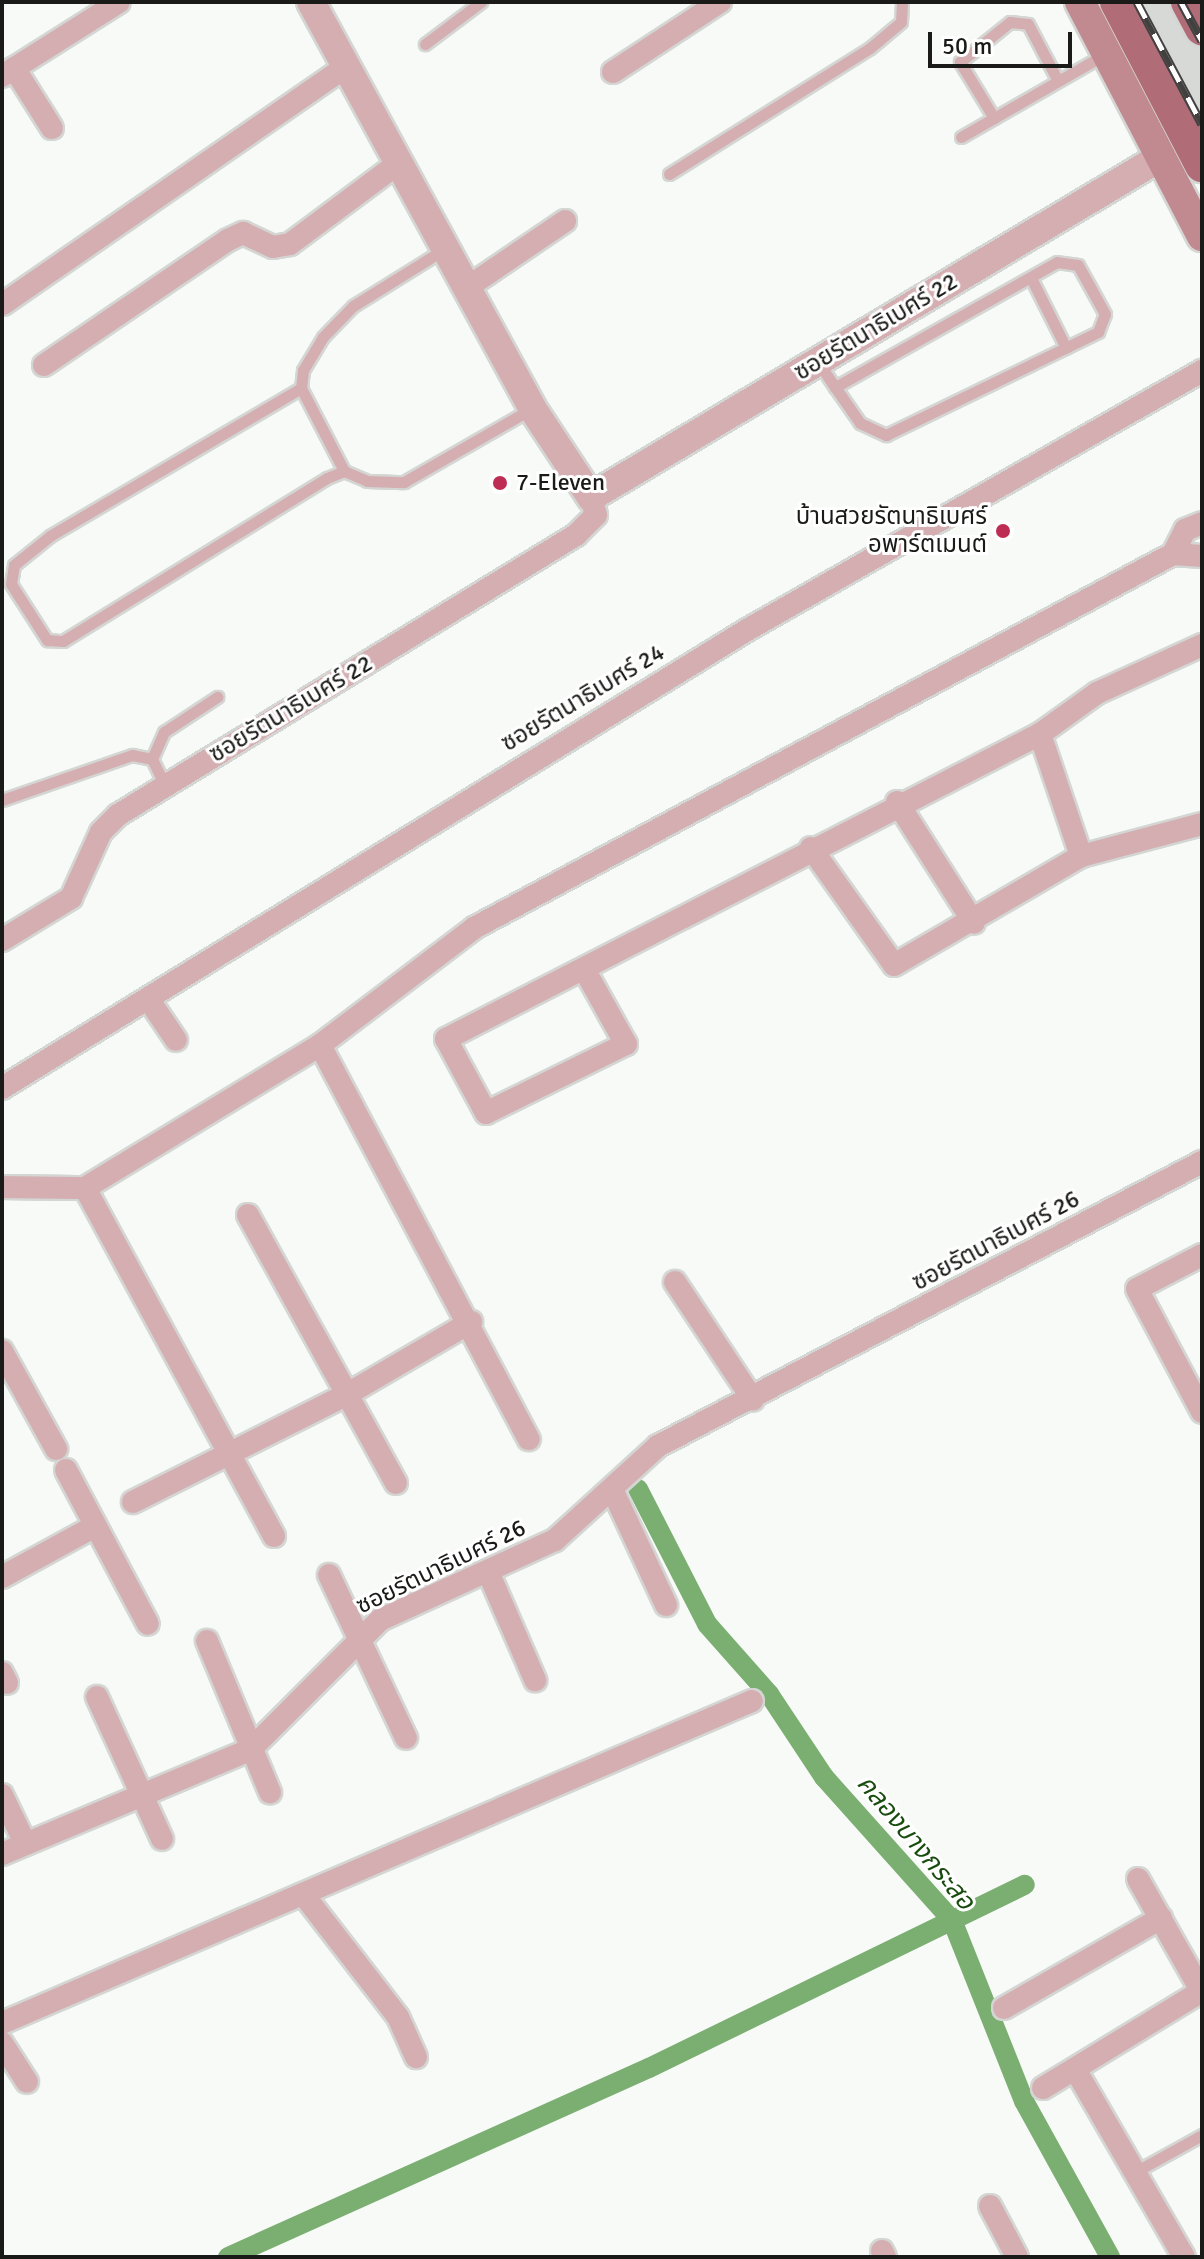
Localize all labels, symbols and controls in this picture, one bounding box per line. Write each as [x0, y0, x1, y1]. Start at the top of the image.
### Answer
scale bar [932, 16, 1076, 66]
text: 50 m [942, 31, 992, 61]
street label: ซอยรัตนาธิเบศร์ 22 [789, 267, 963, 387]
place label: 7-Eleven [516, 469, 605, 497]
marker: 7-Eleven [491, 474, 509, 492]
place label: บ้านสวยรัตนาธิเบศร์ อพาร์ตเมนต์ [796, 503, 987, 559]
marker: บ้านสวยรัตนาธิเบศร์ อพาร์ตเมนต์ [994, 522, 1012, 540]
street label: ซอยรัตนาธิเบศร์ 24 [496, 638, 670, 758]
street label: ซอยรัตนาธิเบศร์ 22 [204, 649, 378, 769]
street label: ซอยรัตนาธิเบศร์ 26 [907, 1185, 1085, 1297]
street label: ซอยรัตนาธิเบศร์ 26 [351, 1513, 531, 1621]
water label: คลองบางกระสอ [849, 1769, 981, 1917]

